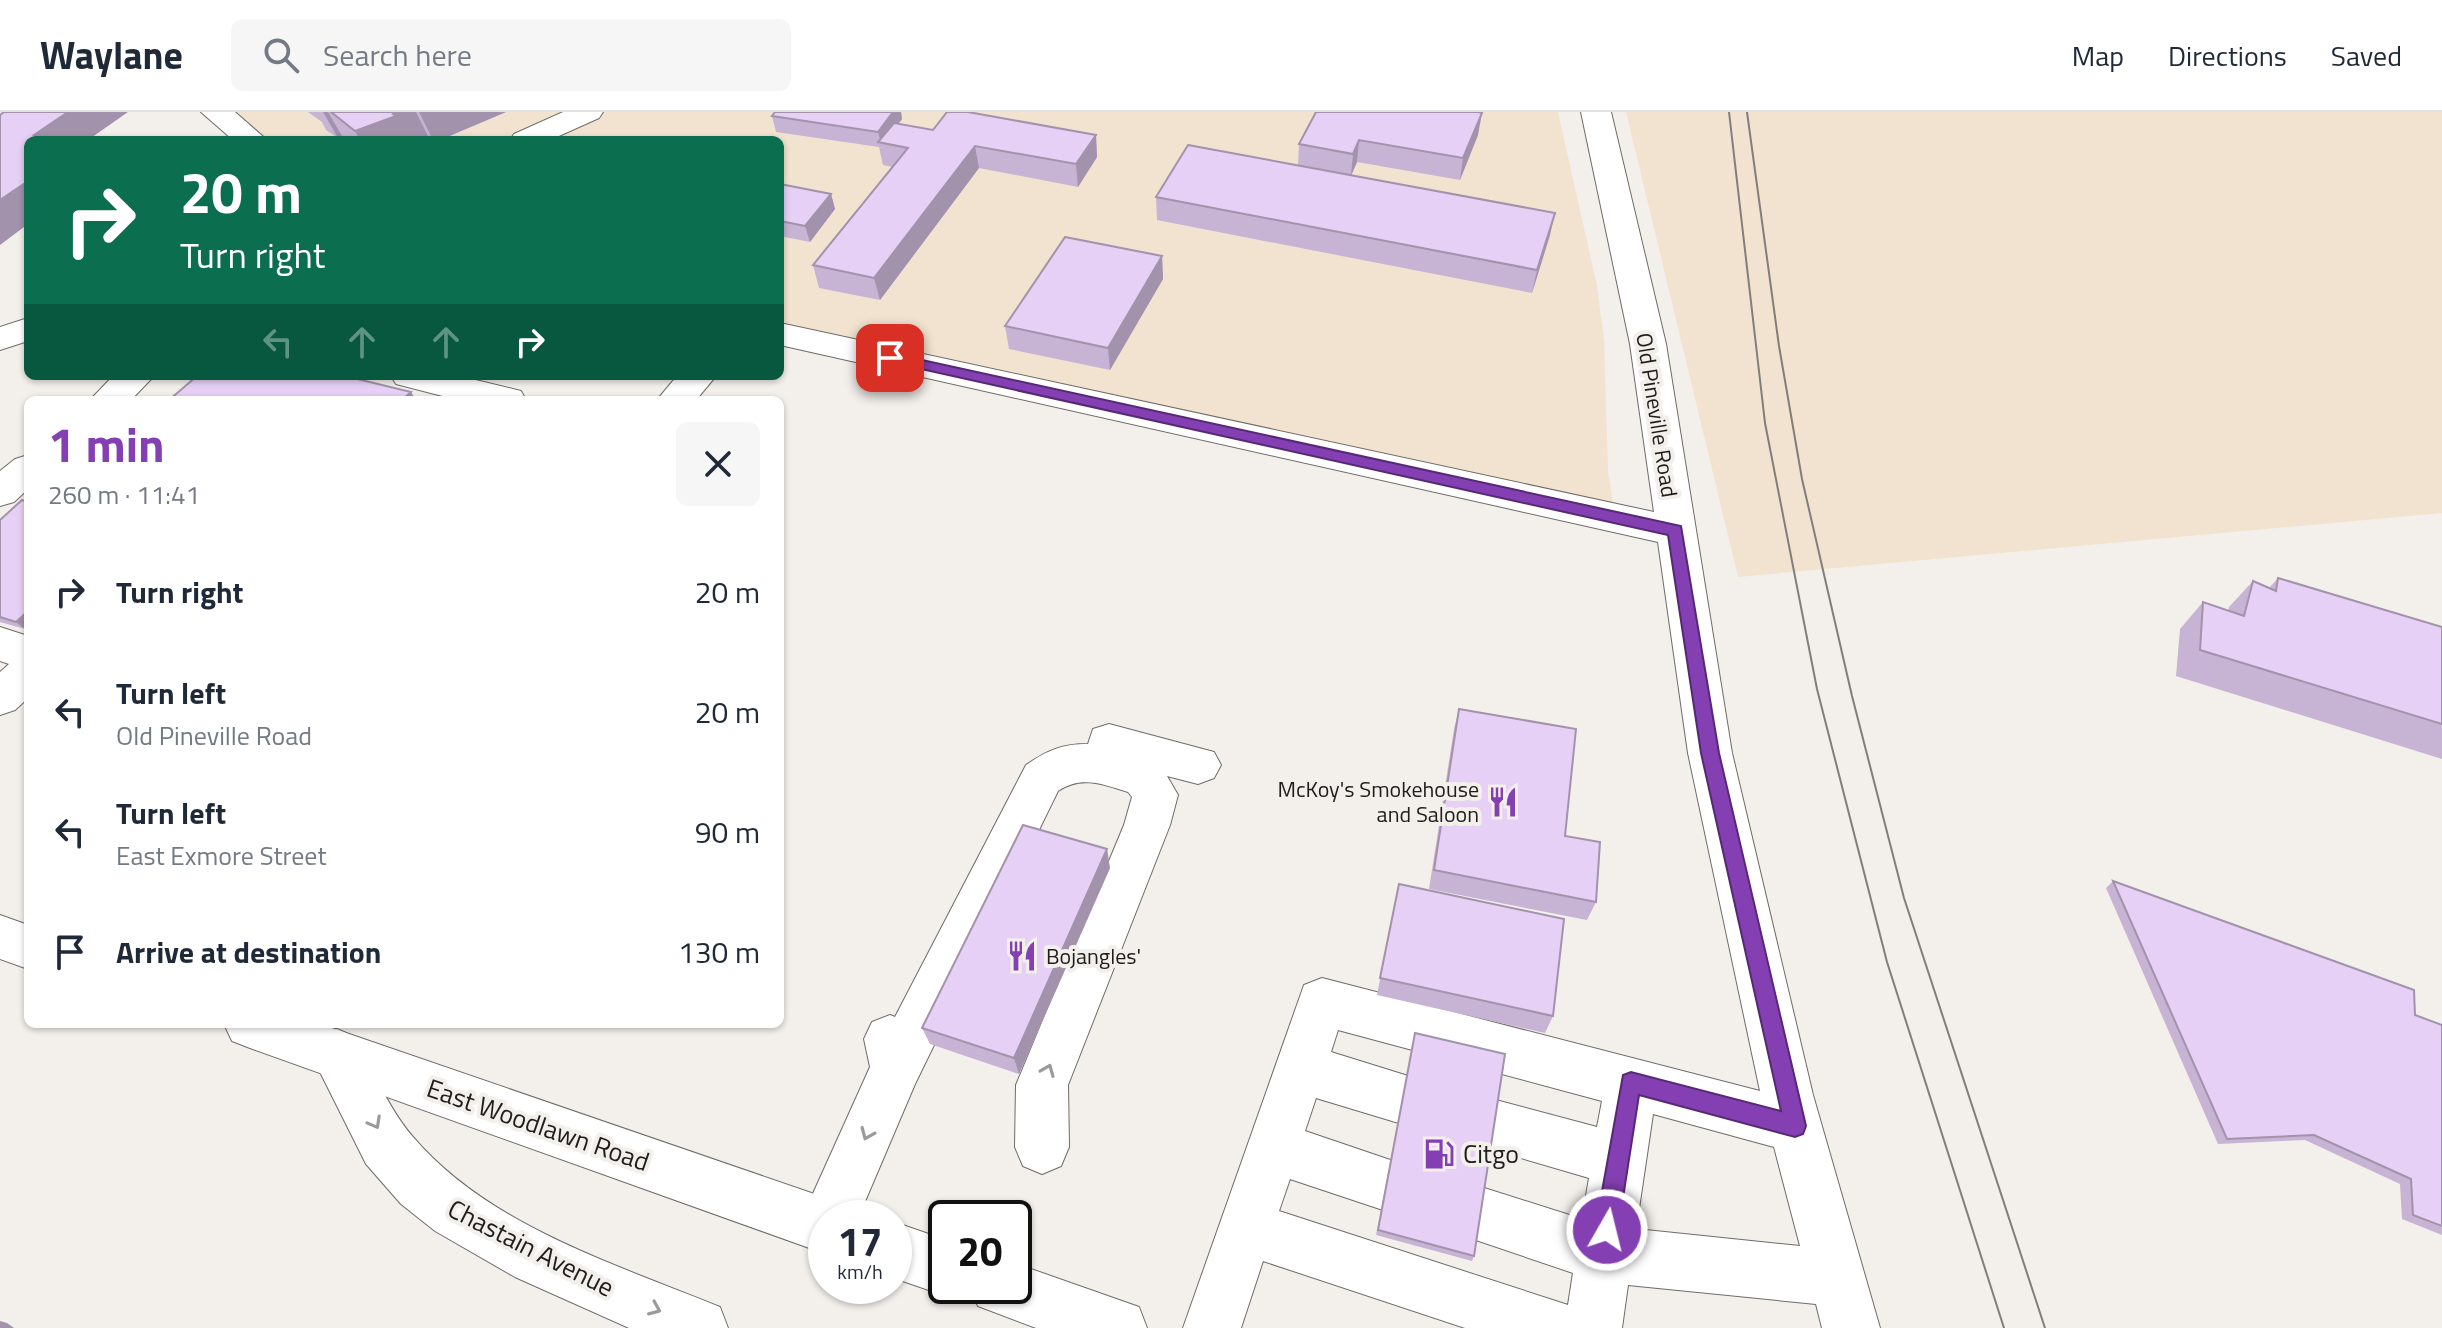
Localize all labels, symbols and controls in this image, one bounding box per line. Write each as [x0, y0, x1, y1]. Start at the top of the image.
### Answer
search box [231, 19, 791, 91]
text: Waylane [40, 26, 183, 84]
text: Search here [323, 32, 472, 78]
icon: search [259, 33, 303, 77]
text: Map [2072, 34, 2124, 77]
text: Directions [2168, 34, 2287, 77]
text: Saved [2331, 34, 2402, 77]
text: 20 m [180, 150, 302, 235]
icon: right [48, 168, 152, 272]
text: Turn right [180, 227, 325, 282]
icon: left [256, 320, 300, 364]
icon: ahead [340, 320, 384, 364]
icon: ahead [424, 320, 468, 364]
icon: right [508, 320, 552, 364]
pin [856, 324, 924, 392]
street label: Old Pineville Road [1627, 330, 1687, 500]
icon: arrive [868, 336, 912, 380]
text: 1 min [48, 408, 165, 481]
button: close [676, 422, 760, 506]
text: 260 m · 11:41 [48, 475, 200, 514]
text: Turn right [116, 569, 244, 615]
text: 20 m [695, 569, 760, 615]
icon: right [48, 570, 92, 614]
text: Turn left [116, 670, 226, 716]
text: 20 m [695, 689, 760, 735]
icon: left [48, 690, 92, 734]
text: Old Pineville Road [116, 716, 312, 755]
place label: McKoy's Smokehouse and Saloon [1278, 772, 1479, 831]
restaurant icon: McKoy's Smokehouse and Saloon [1486, 785, 1520, 819]
text: Turn left [116, 790, 226, 836]
text: 90 m [695, 809, 760, 855]
icon: left [48, 810, 92, 854]
text: East Exmore Street [116, 836, 327, 875]
text: Arrive at destination [116, 929, 381, 975]
text: 130 m [678, 929, 760, 975]
icon: arrive [48, 930, 92, 974]
restaurant icon: Bojangles' [1005, 939, 1039, 973]
place label: Bojangles' [1046, 939, 1141, 973]
one-way arrow [1039, 1064, 1055, 1078]
street label: East Woodlawn Road [422, 1068, 655, 1181]
one-way arrow [365, 1114, 380, 1129]
one-way arrow [861, 1126, 877, 1141]
place label: Citgo [1463, 1134, 1519, 1173]
fuel station icon: Citgo [1422, 1137, 1456, 1171]
position arrow [1565, 1188, 1649, 1272]
street label: Chastain Avenue [441, 1189, 621, 1306]
speed limit sign: 20 [928, 1200, 1032, 1304]
text: 17 [838, 1211, 882, 1272]
text: km/h [837, 1256, 883, 1287]
one-way arrow [647, 1300, 661, 1316]

